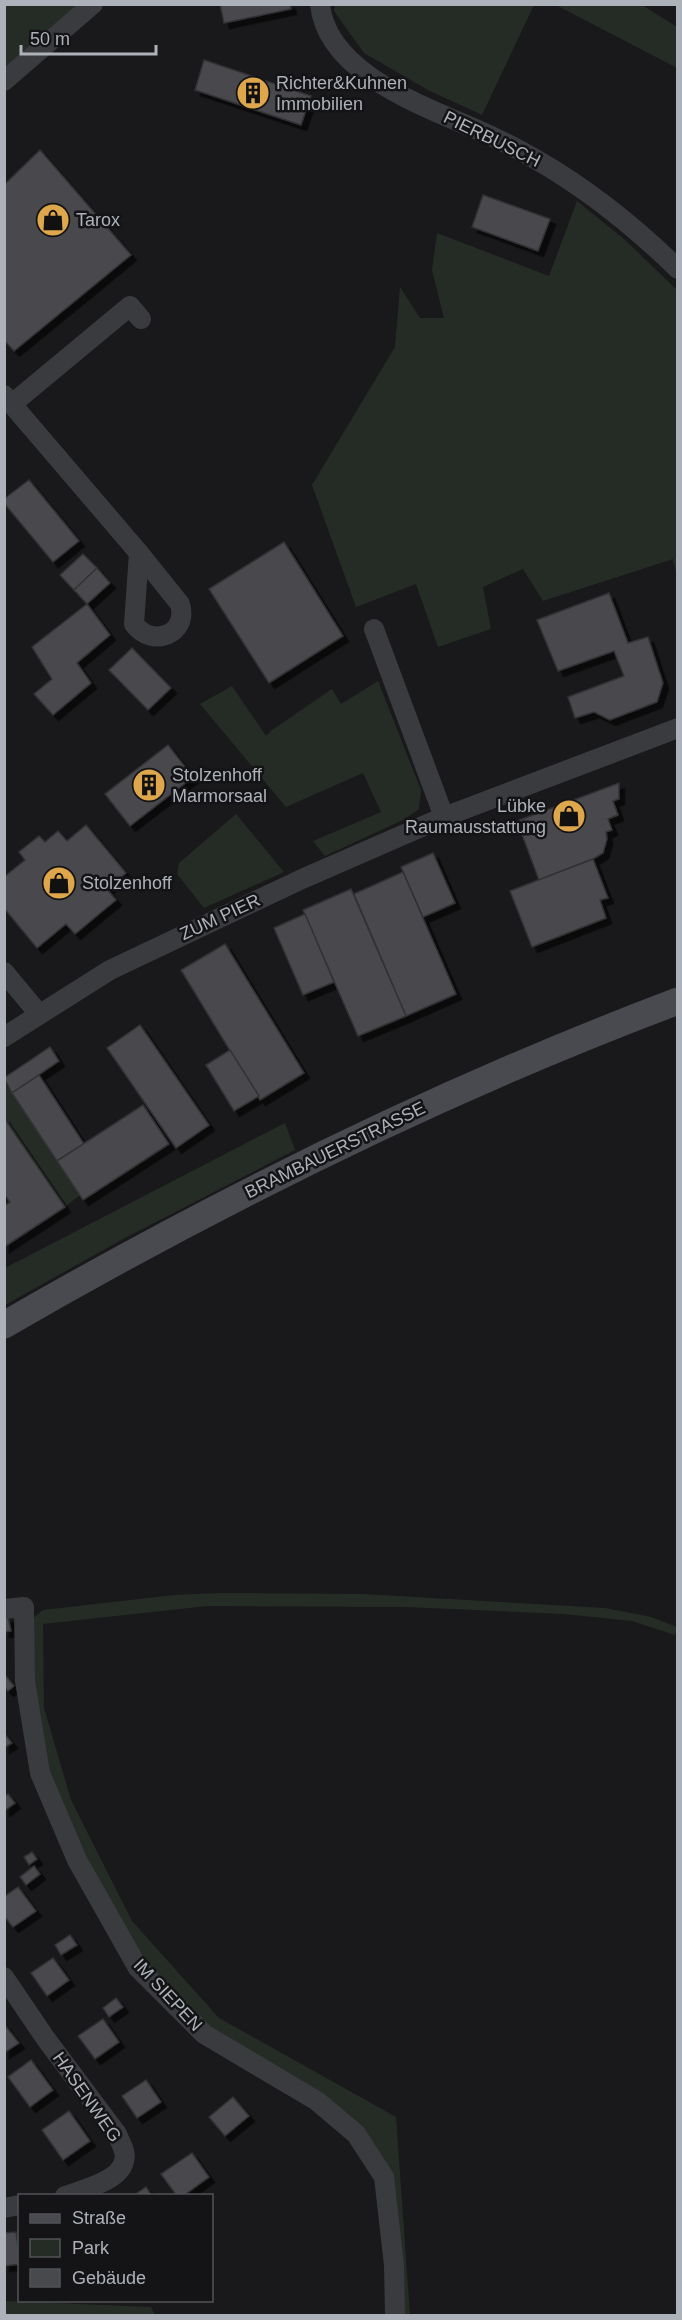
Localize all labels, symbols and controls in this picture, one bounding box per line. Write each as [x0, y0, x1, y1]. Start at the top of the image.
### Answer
scale bar [21, 18, 156, 56]
text: 50 m [30, 29, 70, 49]
place label: Richter&Kuhnen Immobilien [276, 73, 407, 114]
building icon: Richter&Kuhnen Immobilien [235, 75, 271, 111]
street label: PIERBUSCH [440, 107, 544, 171]
shop icon: Tarox [35, 202, 71, 238]
place label: Tarox [76, 210, 120, 230]
place label: Stolzenhoff Marmorsaal [172, 765, 267, 806]
building icon: Stolzenhoff Marmorsaal [131, 767, 167, 803]
place label: Lübke Raumausstattung [405, 796, 546, 837]
shop icon: Lübke Raumausstattung [551, 798, 587, 834]
shop icon: Stolzenhoff [41, 865, 77, 901]
place label: Stolzenhoff [82, 873, 173, 893]
street label: ZUM PIER [177, 890, 263, 944]
street label: BRAMBAUERSTRASSE [242, 1098, 428, 1202]
street label: IM SIEPEN [130, 1955, 206, 2035]
street label: HASENWEG [49, 2048, 125, 2146]
legend [18, 2194, 213, 2302]
text: Straße [72, 2208, 126, 2228]
text: Park [72, 2238, 110, 2258]
text: Gebäude [72, 2268, 146, 2288]

